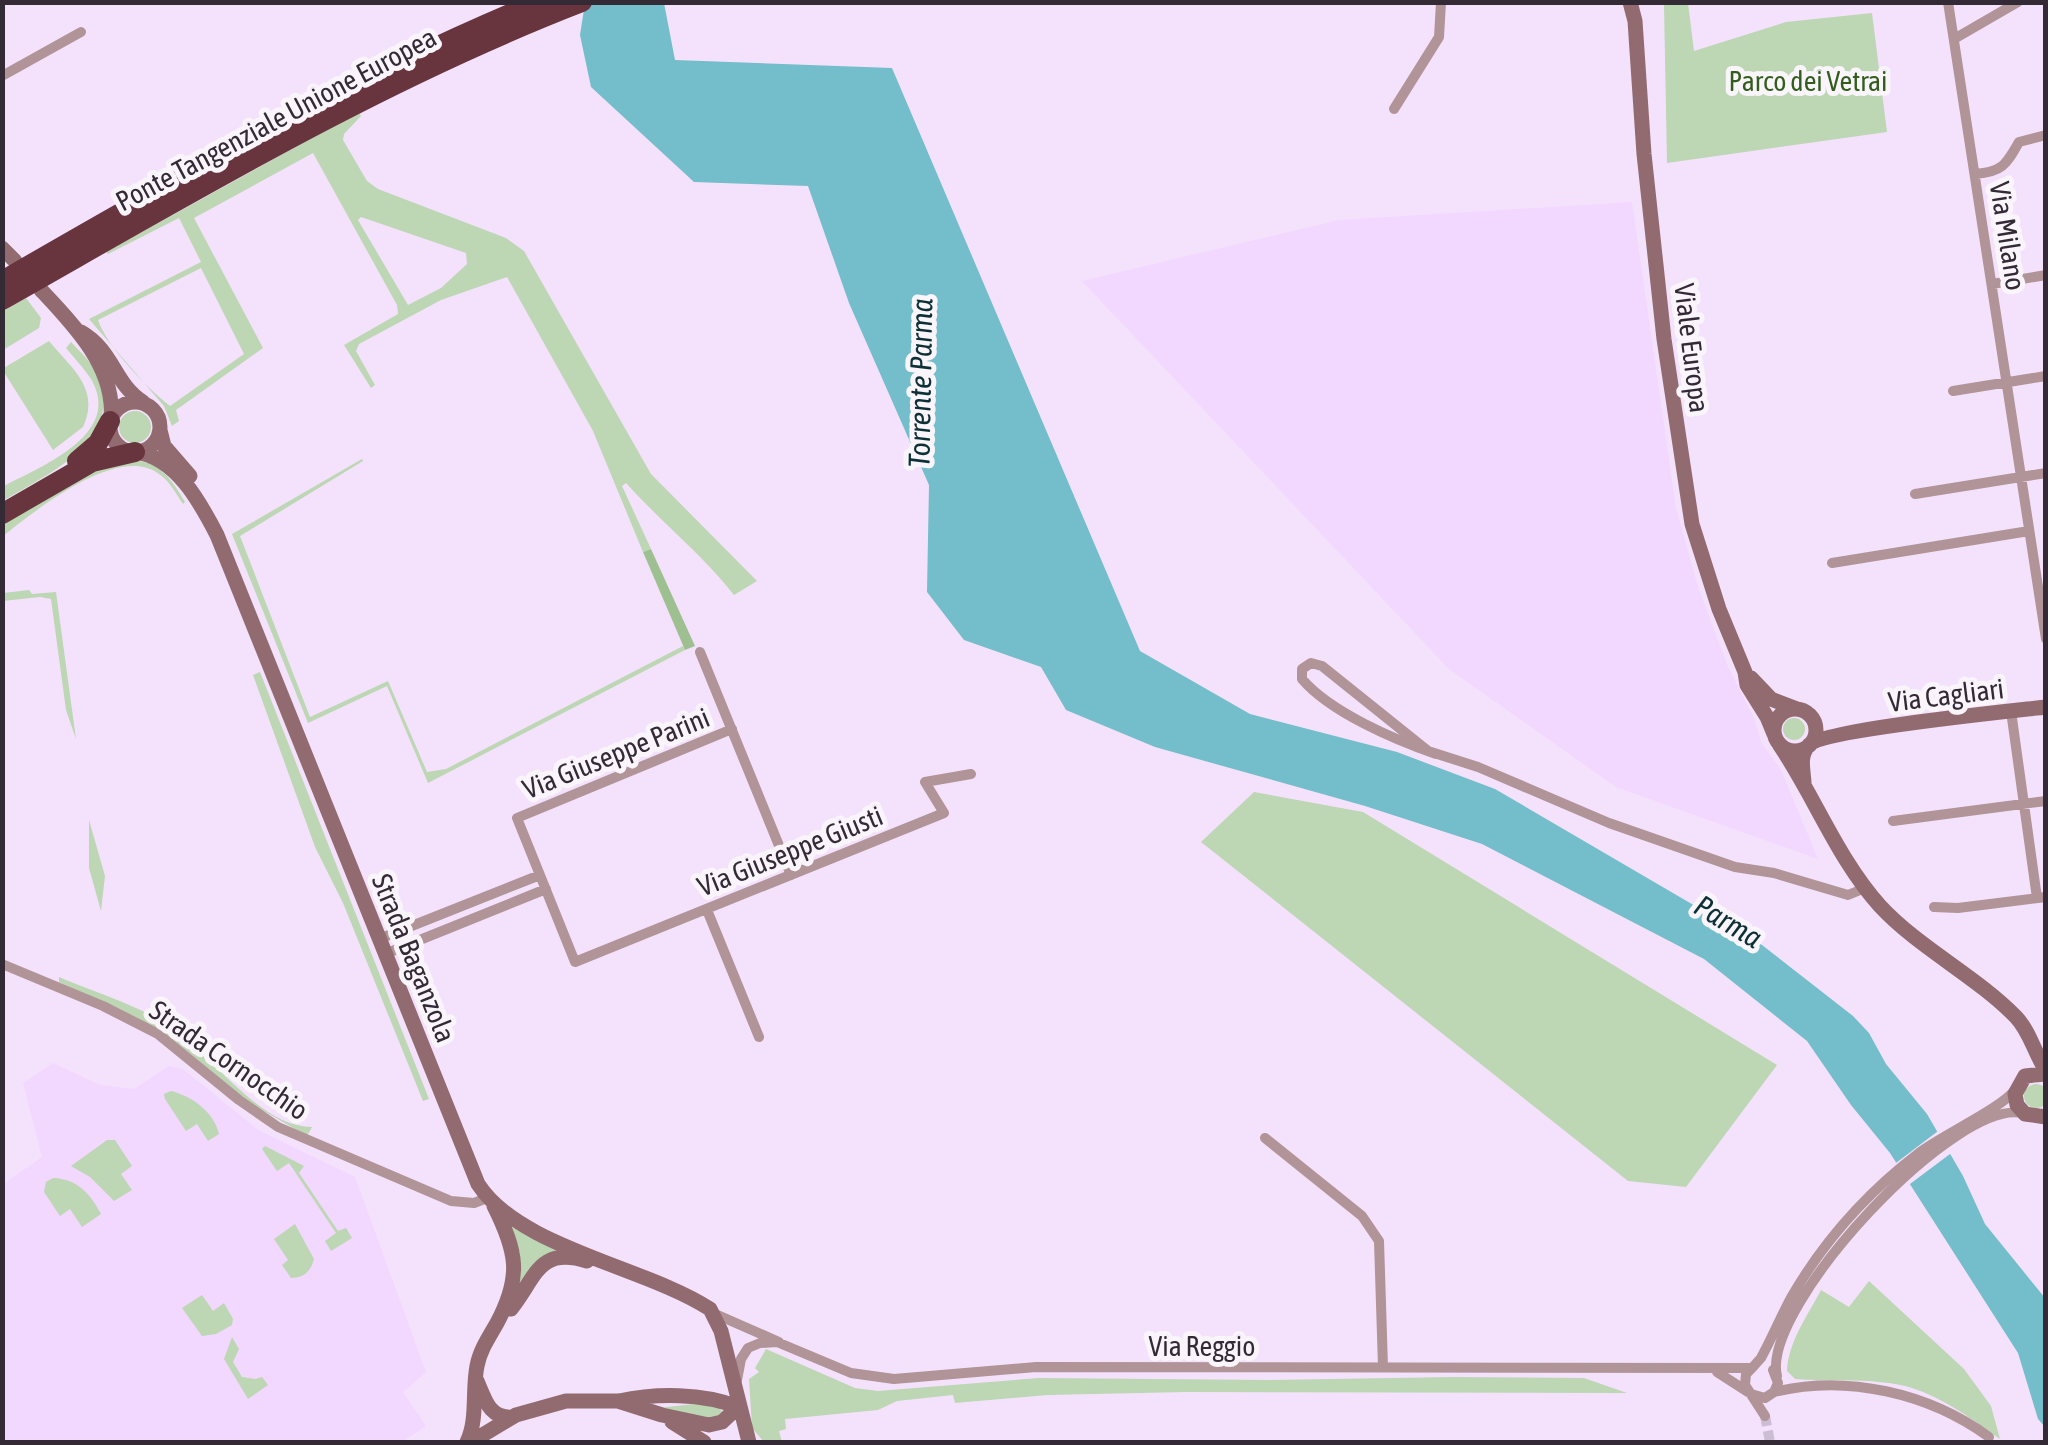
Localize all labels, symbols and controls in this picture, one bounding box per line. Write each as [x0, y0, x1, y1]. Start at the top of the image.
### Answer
street label: Ponte Tangenziale Unione Europea [110, 21, 442, 217]
park label: Parco dei Vetrai [1729, 65, 1887, 97]
street label: Via Milano [1984, 179, 2032, 293]
street label: Viale Europa [1668, 282, 1716, 414]
water label: Torrente Parma [902, 298, 938, 468]
street label: Via Cagliari [1886, 672, 2006, 718]
street label: Via Giuseppe Parini [518, 701, 714, 805]
street label: Via Giuseppe Giusti [693, 799, 887, 903]
street label: Strada Baganzola [366, 869, 462, 1047]
water label: Parma [1689, 888, 1768, 954]
street label: Strada Cornocchio [144, 994, 314, 1126]
street label: Via Reggio [1149, 1330, 1255, 1362]

